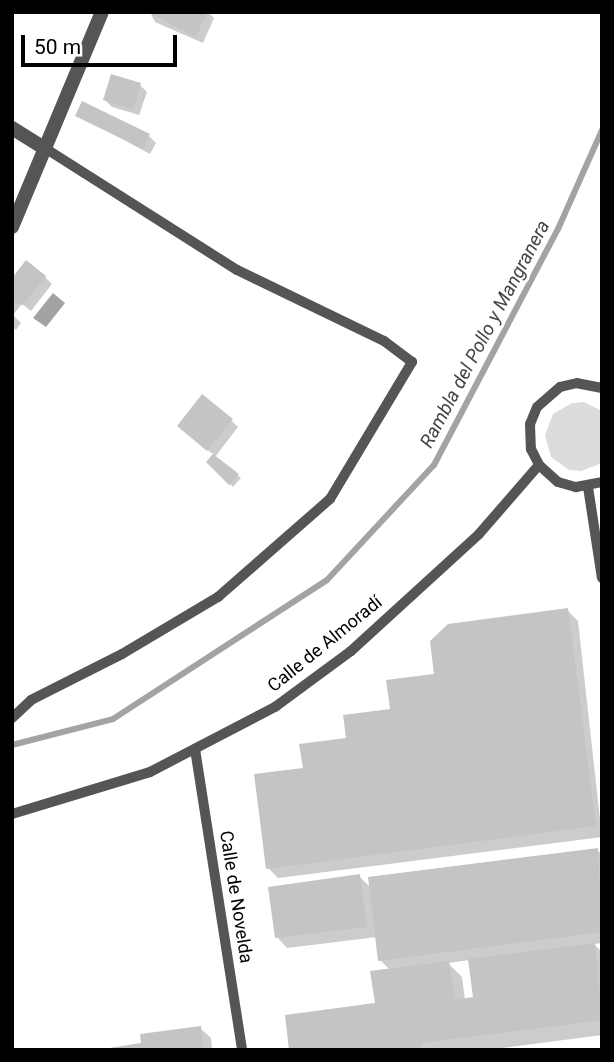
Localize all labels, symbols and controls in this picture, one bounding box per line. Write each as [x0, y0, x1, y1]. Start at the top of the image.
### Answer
scale bar [24, 21, 180, 65]
text: 50 m [34, 35, 81, 59]
water label: Rambla del Pollo y Mangranera [415, 216, 555, 452]
street label: Calle de Almoradí [264, 591, 386, 697]
street label: Calle de Novelda [215, 829, 257, 965]

